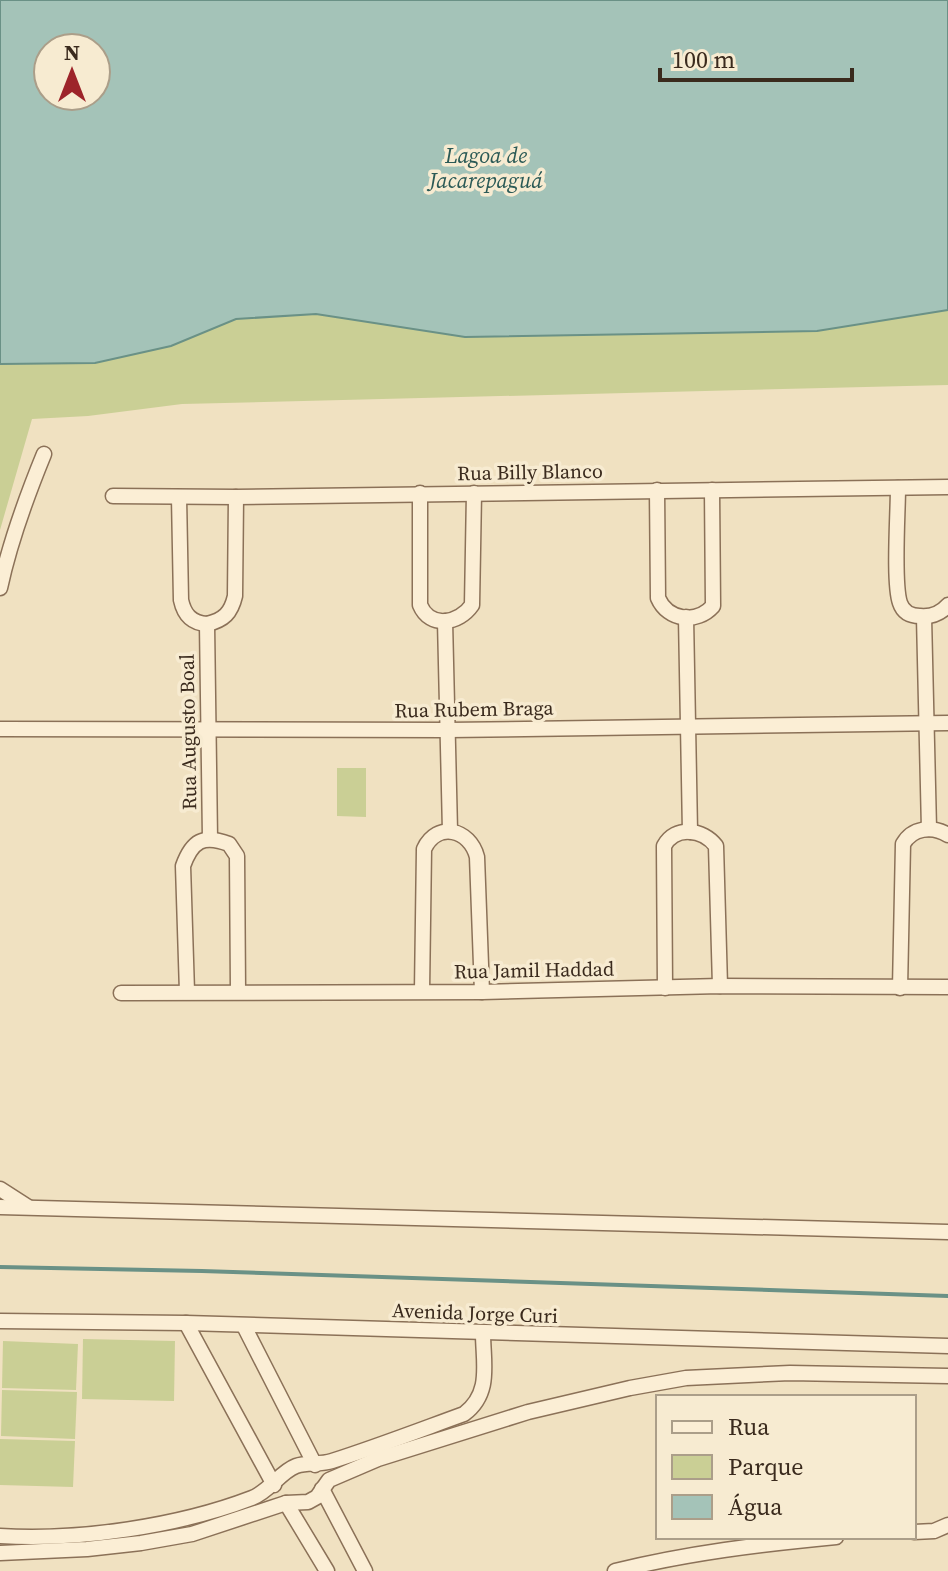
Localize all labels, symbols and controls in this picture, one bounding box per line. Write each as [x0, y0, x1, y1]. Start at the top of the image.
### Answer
north arrow [32, 32, 112, 112]
scale bar [660, 32, 852, 82]
text: N [64, 37, 80, 67]
text: 100 m [672, 43, 735, 76]
water label: Lagoa de Jacarepaguá [426, 140, 543, 195]
street label: Rua Billy Blanco [457, 457, 603, 487]
street label: Rua Augusto Boal [173, 654, 203, 810]
street label: Rua Rubem Braga [394, 694, 555, 724]
street label: Rua Jamil Haddad [454, 955, 615, 985]
street label: Avenida Jorge Curi [392, 1296, 558, 1330]
legend [656, 1395, 916, 1539]
text: Rua [728, 1410, 770, 1443]
text: Parque [728, 1450, 804, 1483]
text: Água [728, 1490, 783, 1523]

